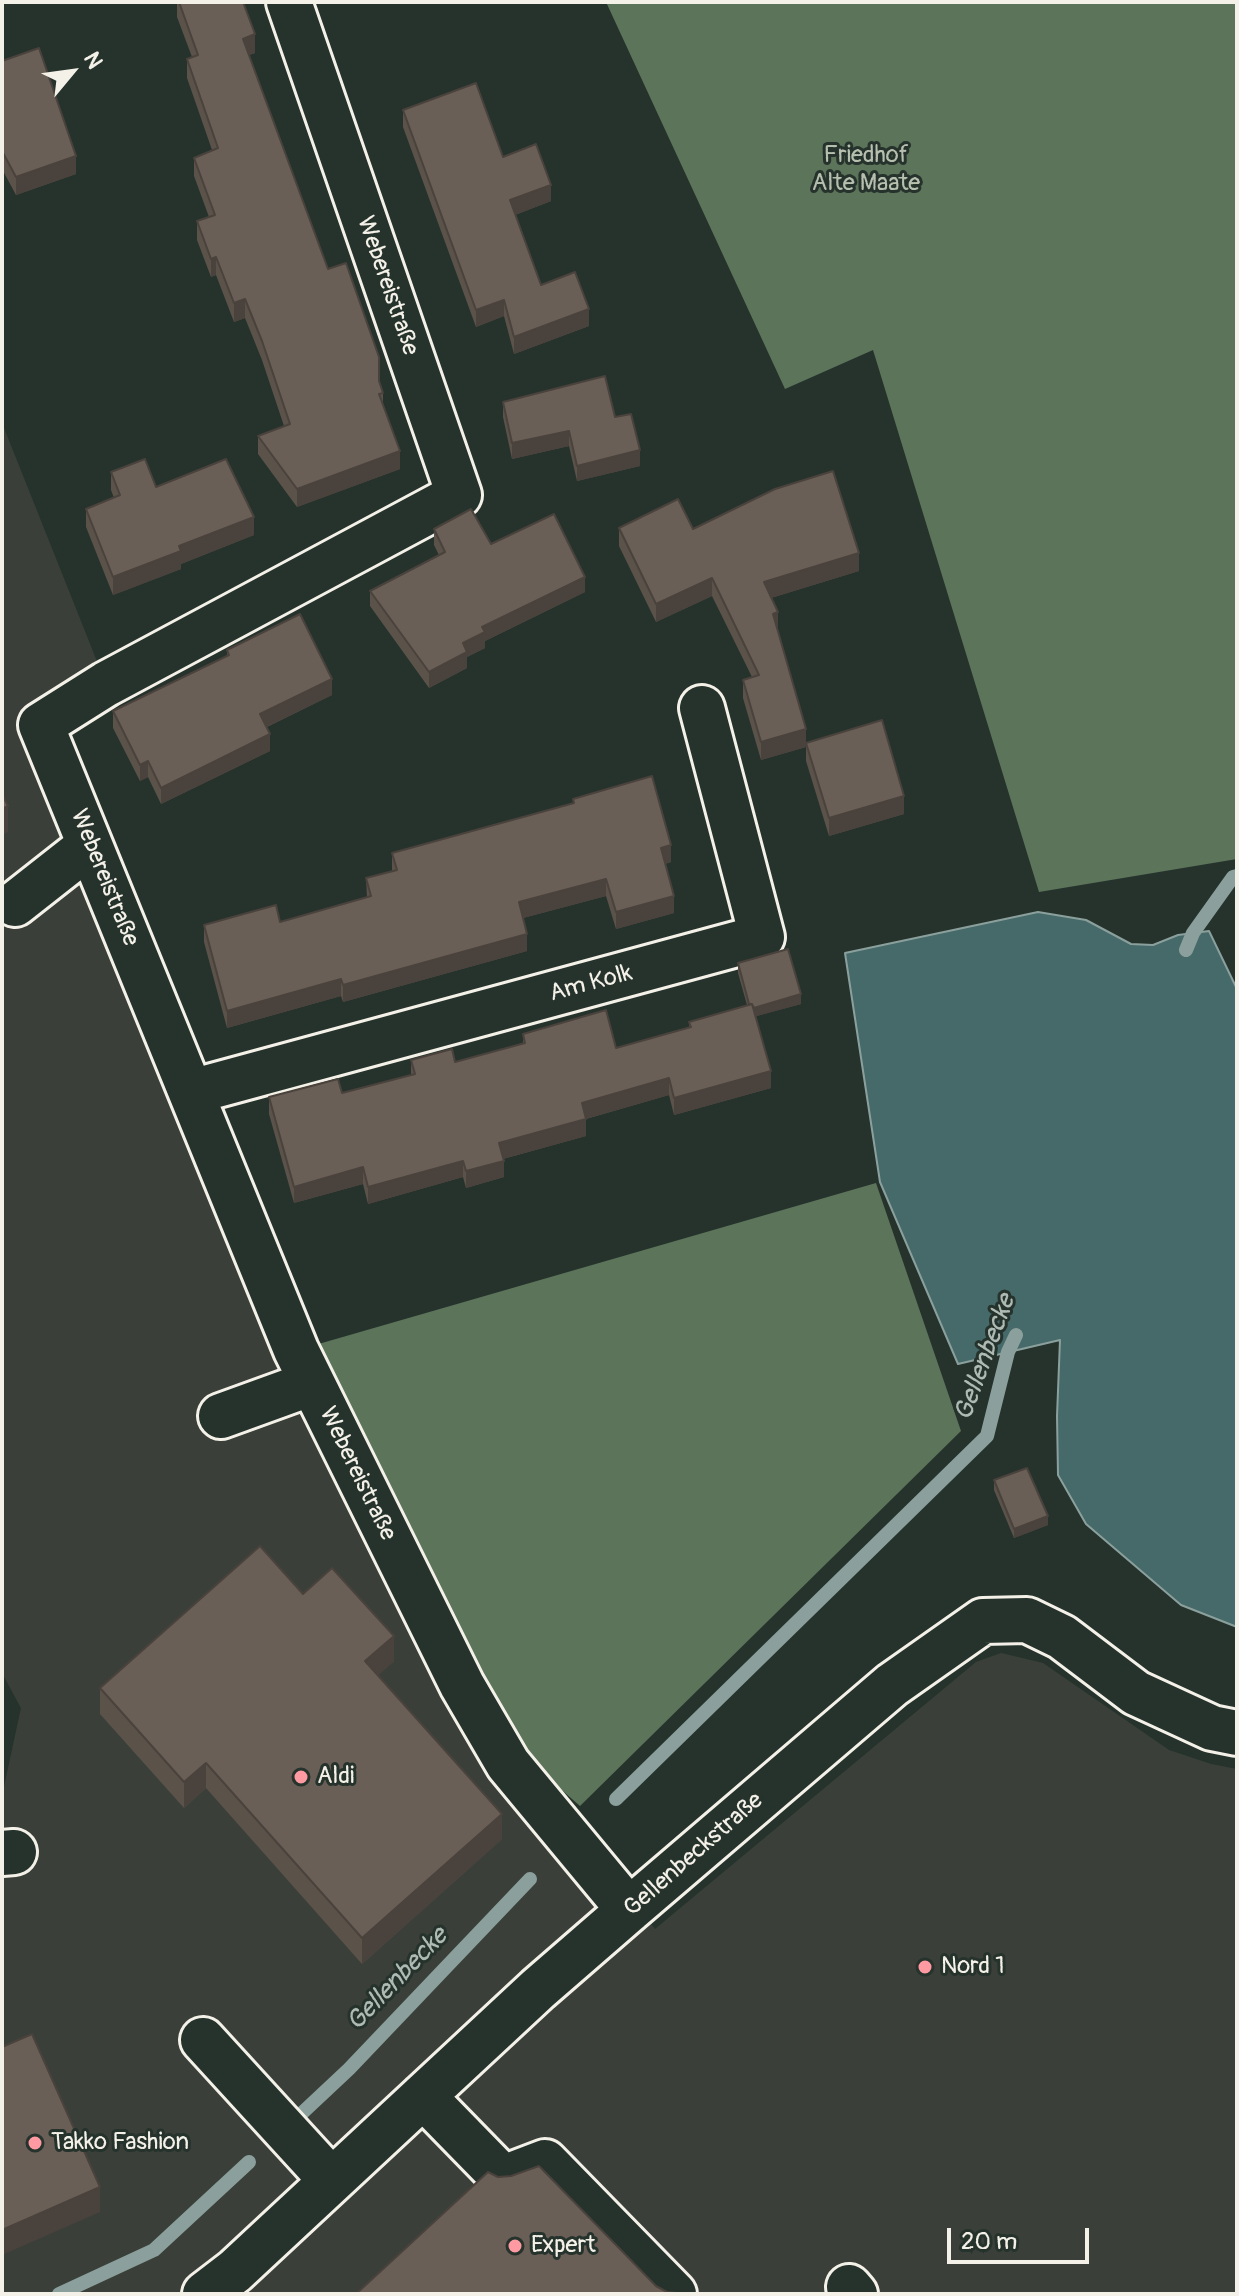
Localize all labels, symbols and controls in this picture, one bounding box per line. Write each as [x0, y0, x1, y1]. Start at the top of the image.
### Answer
north arrow [32, 32, 112, 112]
text: N [77, 47, 109, 74]
park label: Friedhof Alte Maate [812, 142, 920, 198]
street label: Webereistraße [350, 213, 424, 359]
street label: Webereistraße [63, 805, 145, 951]
street label: Am Kolk [546, 959, 636, 1009]
water label: Gellenbecke [949, 1291, 1023, 1425]
street label: Webereistraße [312, 1402, 402, 1546]
place label: Aldi [317, 1763, 354, 1791]
marker: Aldi [292, 1768, 310, 1786]
street label: Gellenbeckstraße [619, 1787, 769, 1923]
water label: Gellenbecke [341, 1922, 455, 2038]
place label: Nord 1 [941, 1953, 1005, 1981]
marker: Nord 1 [916, 1958, 934, 1976]
place label: Takko Fashion [51, 2129, 189, 2157]
marker: Takko Fashion [26, 2134, 44, 2152]
scale bar [951, 2212, 1093, 2262]
text: 20 m [961, 2227, 1017, 2256]
place label: Expert [531, 2232, 596, 2260]
marker: Expert [506, 2237, 524, 2255]

